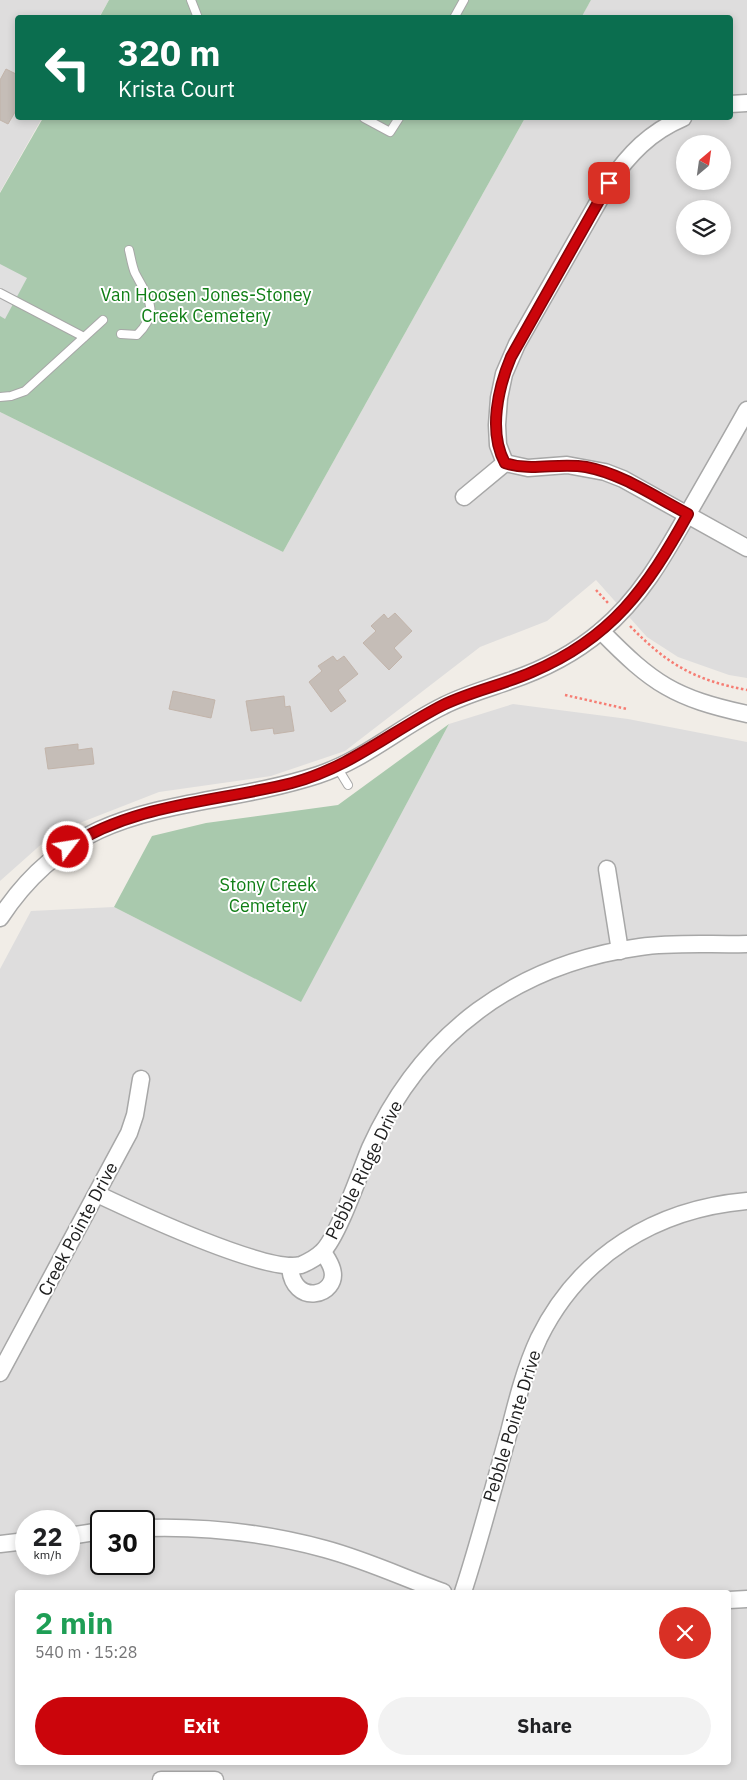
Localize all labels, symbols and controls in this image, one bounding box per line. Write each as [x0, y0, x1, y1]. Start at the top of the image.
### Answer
text: 320 m [118, 30, 221, 76]
icon: left [35, 35, 100, 100]
text: Krista Court [118, 74, 235, 103]
north arrow [676, 135, 731, 190]
map controls [676, 135, 731, 255]
pin [588, 162, 630, 204]
icon: arrive [595, 169, 623, 197]
button: layers [676, 200, 731, 255]
park label: Van Hoosen Jones-Stoney Creek Cemetery [100, 283, 312, 327]
position arrow [41, 820, 93, 872]
park label: Stony Creek Cemetery [219, 873, 317, 917]
street label: Pebble Ridge Drive [320, 1096, 407, 1243]
street label: Creek Pointe Drive [32, 1158, 123, 1300]
street label: Pebble Pointe Drive [477, 1347, 546, 1505]
speed limit sign: 30 [90, 1510, 155, 1575]
text: 22 [32, 1520, 63, 1553]
text: km/h [33, 1547, 62, 1562]
text: 2 min [35, 1603, 113, 1642]
button: close [659, 1607, 711, 1659]
text: 540 m · 15:28 [35, 1642, 137, 1662]
button: Exit [35, 1697, 368, 1755]
button: Share [378, 1697, 711, 1755]

